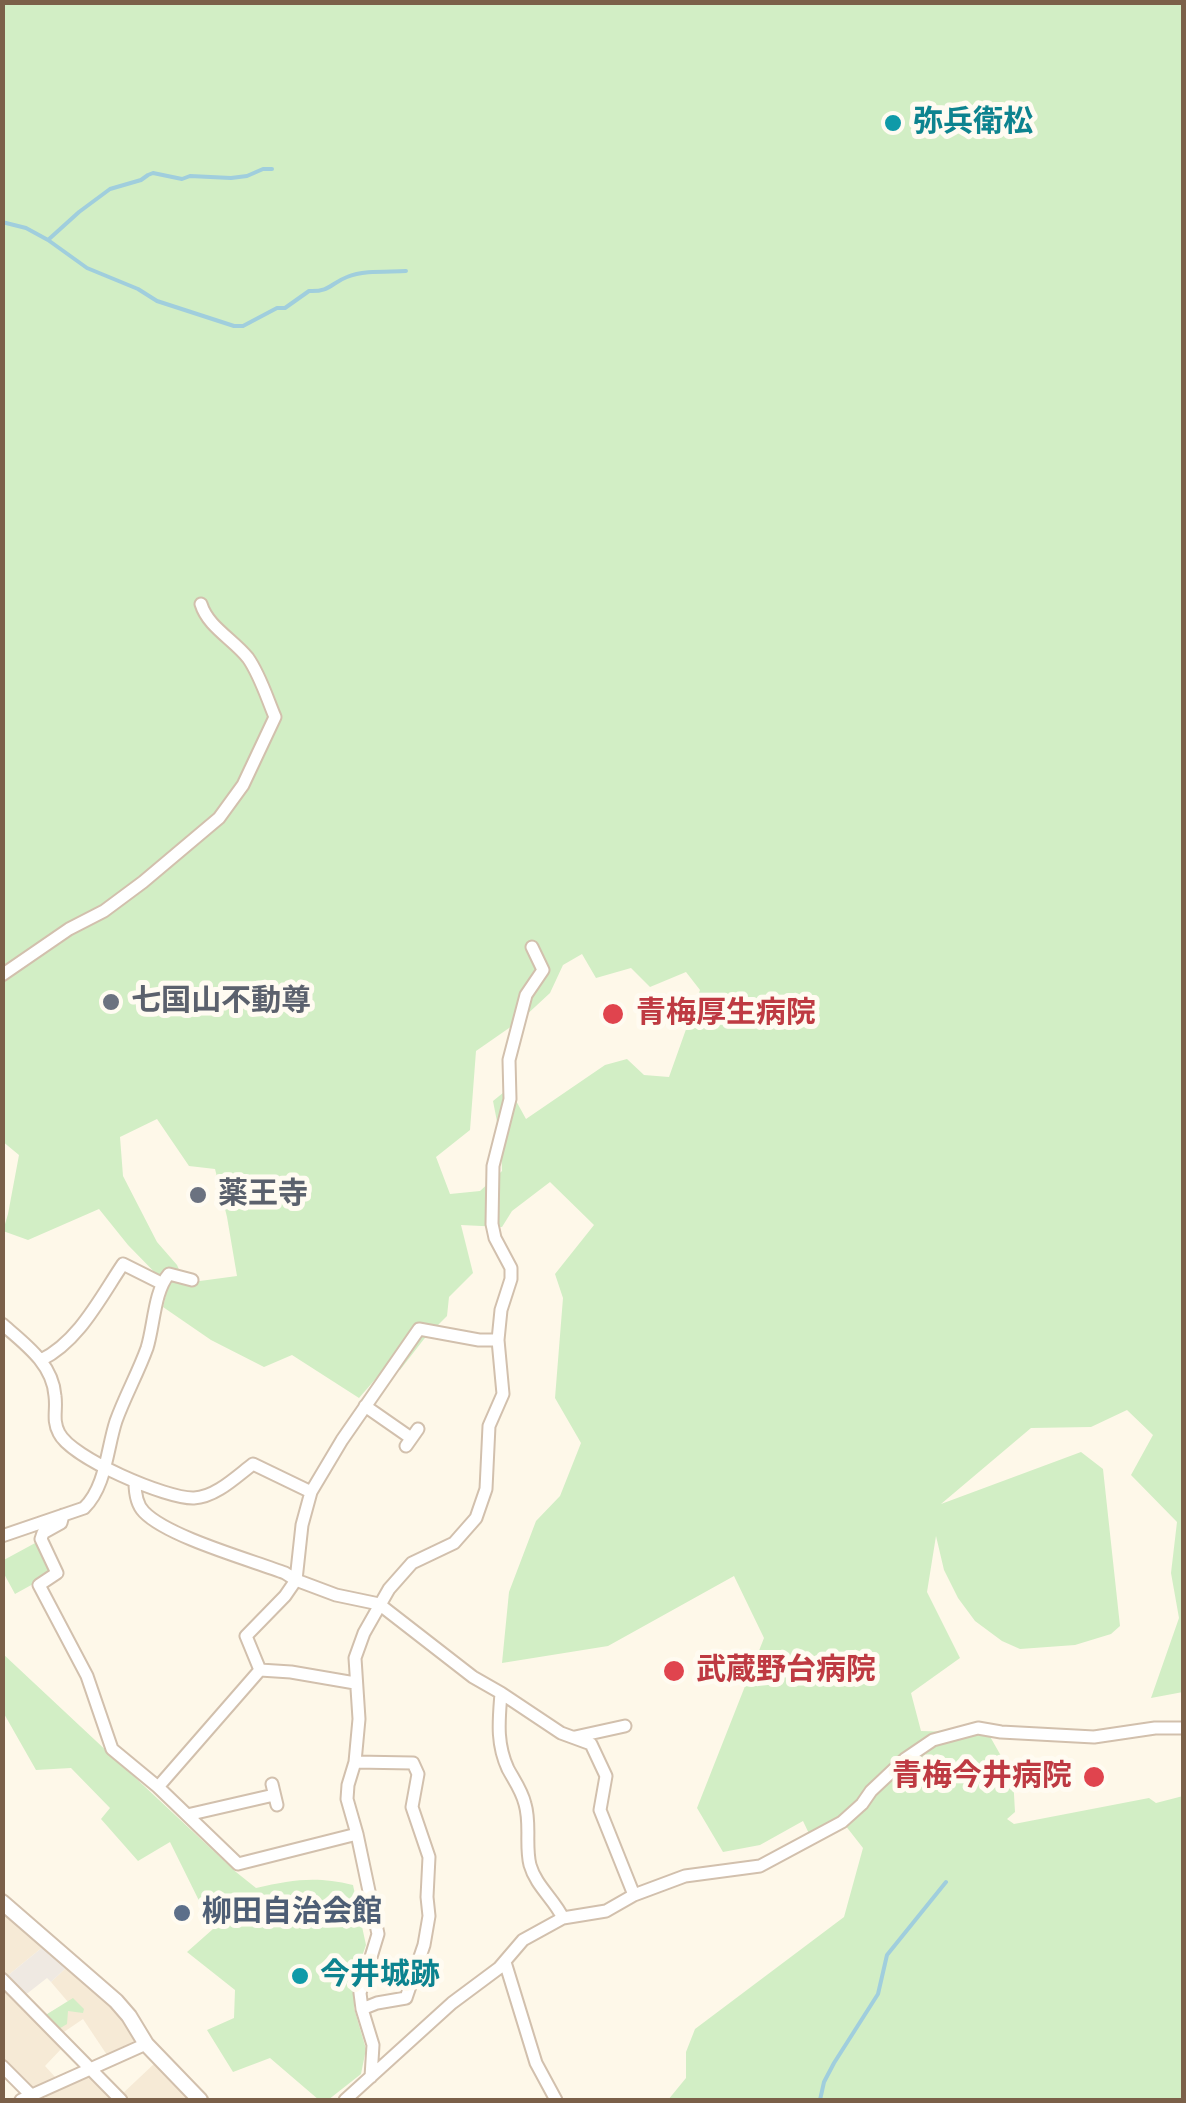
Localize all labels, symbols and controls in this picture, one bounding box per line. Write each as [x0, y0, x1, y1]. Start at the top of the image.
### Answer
place label: 弥兵衛松 [913, 105, 1033, 141]
marker: 弥兵衛松 [882, 112, 904, 134]
place label: 七国山不動尊 [131, 984, 311, 1020]
marker: 七国山不動尊 [100, 991, 122, 1013]
place label: 青梅厚生病院 [636, 996, 816, 1032]
marker: 青梅厚生病院 [600, 1001, 626, 1027]
place label: 薬王寺 [218, 1177, 308, 1213]
marker: 薬王寺 [187, 1184, 209, 1206]
place label: 武蔵野台病院 [696, 1653, 876, 1689]
marker: 武蔵野台病院 [661, 1658, 687, 1684]
place label: 青梅今井病院 [892, 1759, 1072, 1795]
marker: 青梅今井病院 [1081, 1764, 1107, 1790]
place label: 柳田自治会館 [202, 1895, 382, 1931]
marker: 柳田自治会館 [171, 1902, 193, 1924]
place label: 今井城跡 [320, 1958, 440, 1994]
marker: 今井城跡 [289, 1965, 311, 1987]

